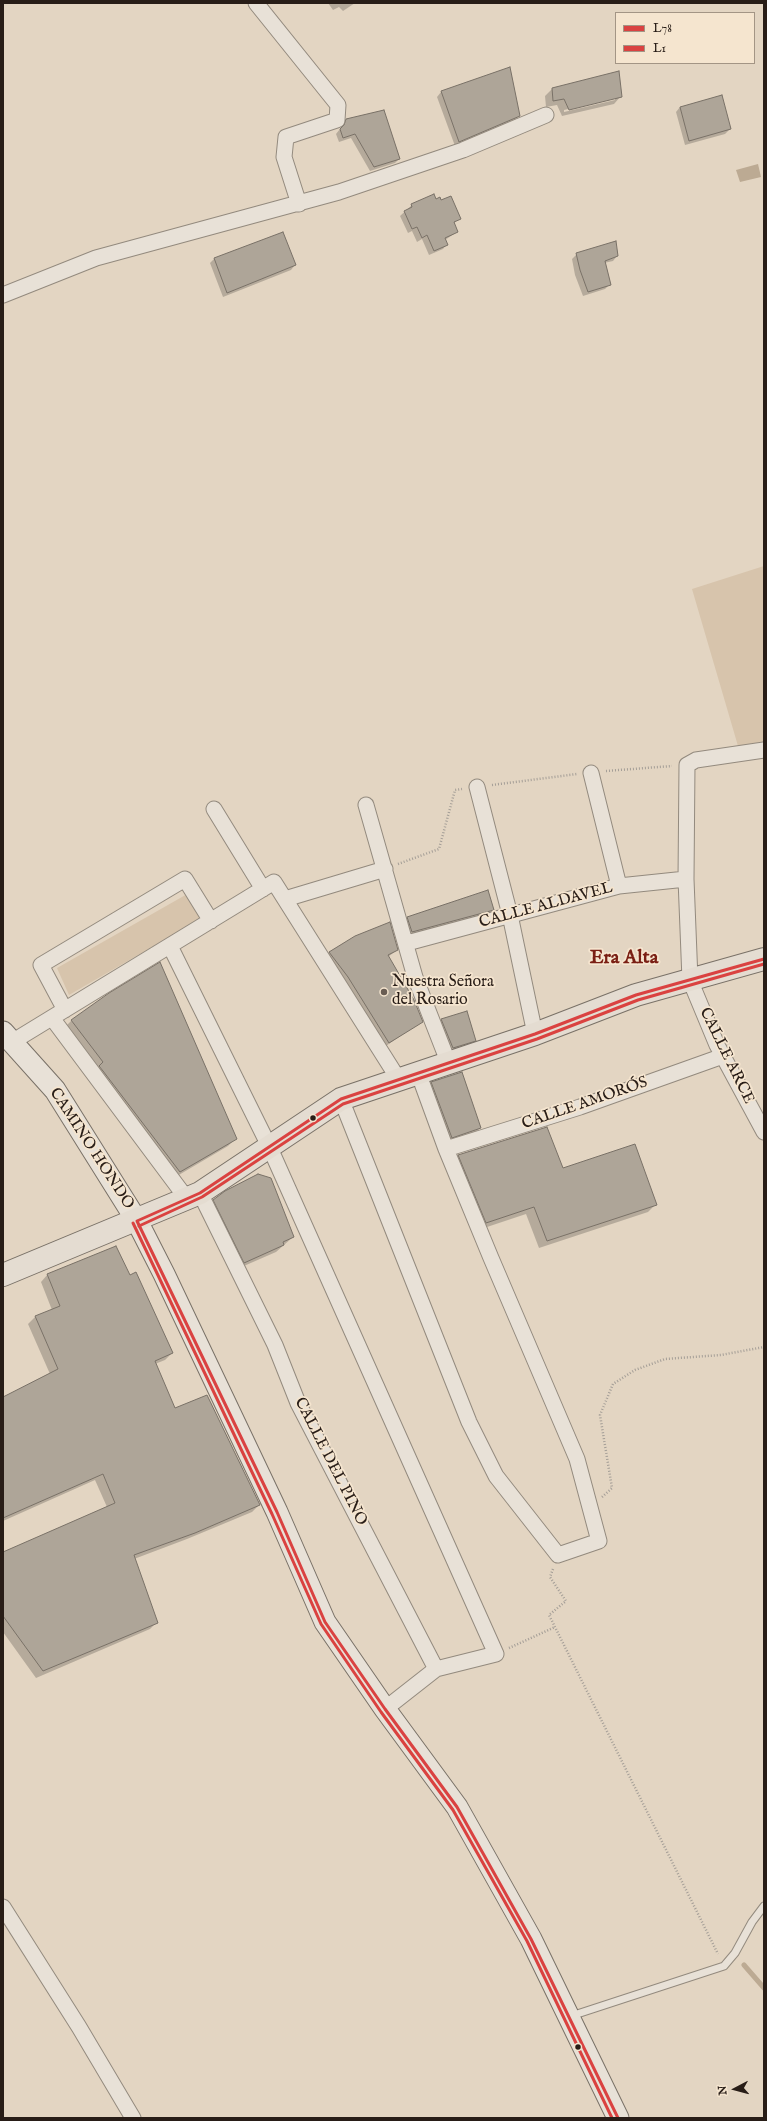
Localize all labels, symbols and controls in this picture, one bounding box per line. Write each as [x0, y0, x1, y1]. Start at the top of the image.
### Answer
legend [615, 12, 755, 64]
text: L78 [653, 21, 672, 36]
text: L1 [653, 41, 666, 56]
street label: CALLE ALDAVEL [477, 879, 615, 933]
district label: Era Alta [590, 947, 658, 971]
place label: Nuestra Señora del Rosario [392, 973, 494, 1011]
marker: Nuestra Señora del Rosario [379, 987, 389, 997]
street label: CALLE ARCE [694, 1005, 758, 1107]
street label: CALLE AMORÓS [520, 1074, 650, 1134]
street label: CAMINO HONDO [45, 1085, 137, 1213]
unlabelled marker [308, 1113, 318, 1123]
street label: CALLE DEL PINO [289, 1395, 371, 1529]
unlabelled marker [573, 2042, 583, 2052]
north arrow [715, 2069, 755, 2109]
text: N [716, 2085, 731, 2096]

